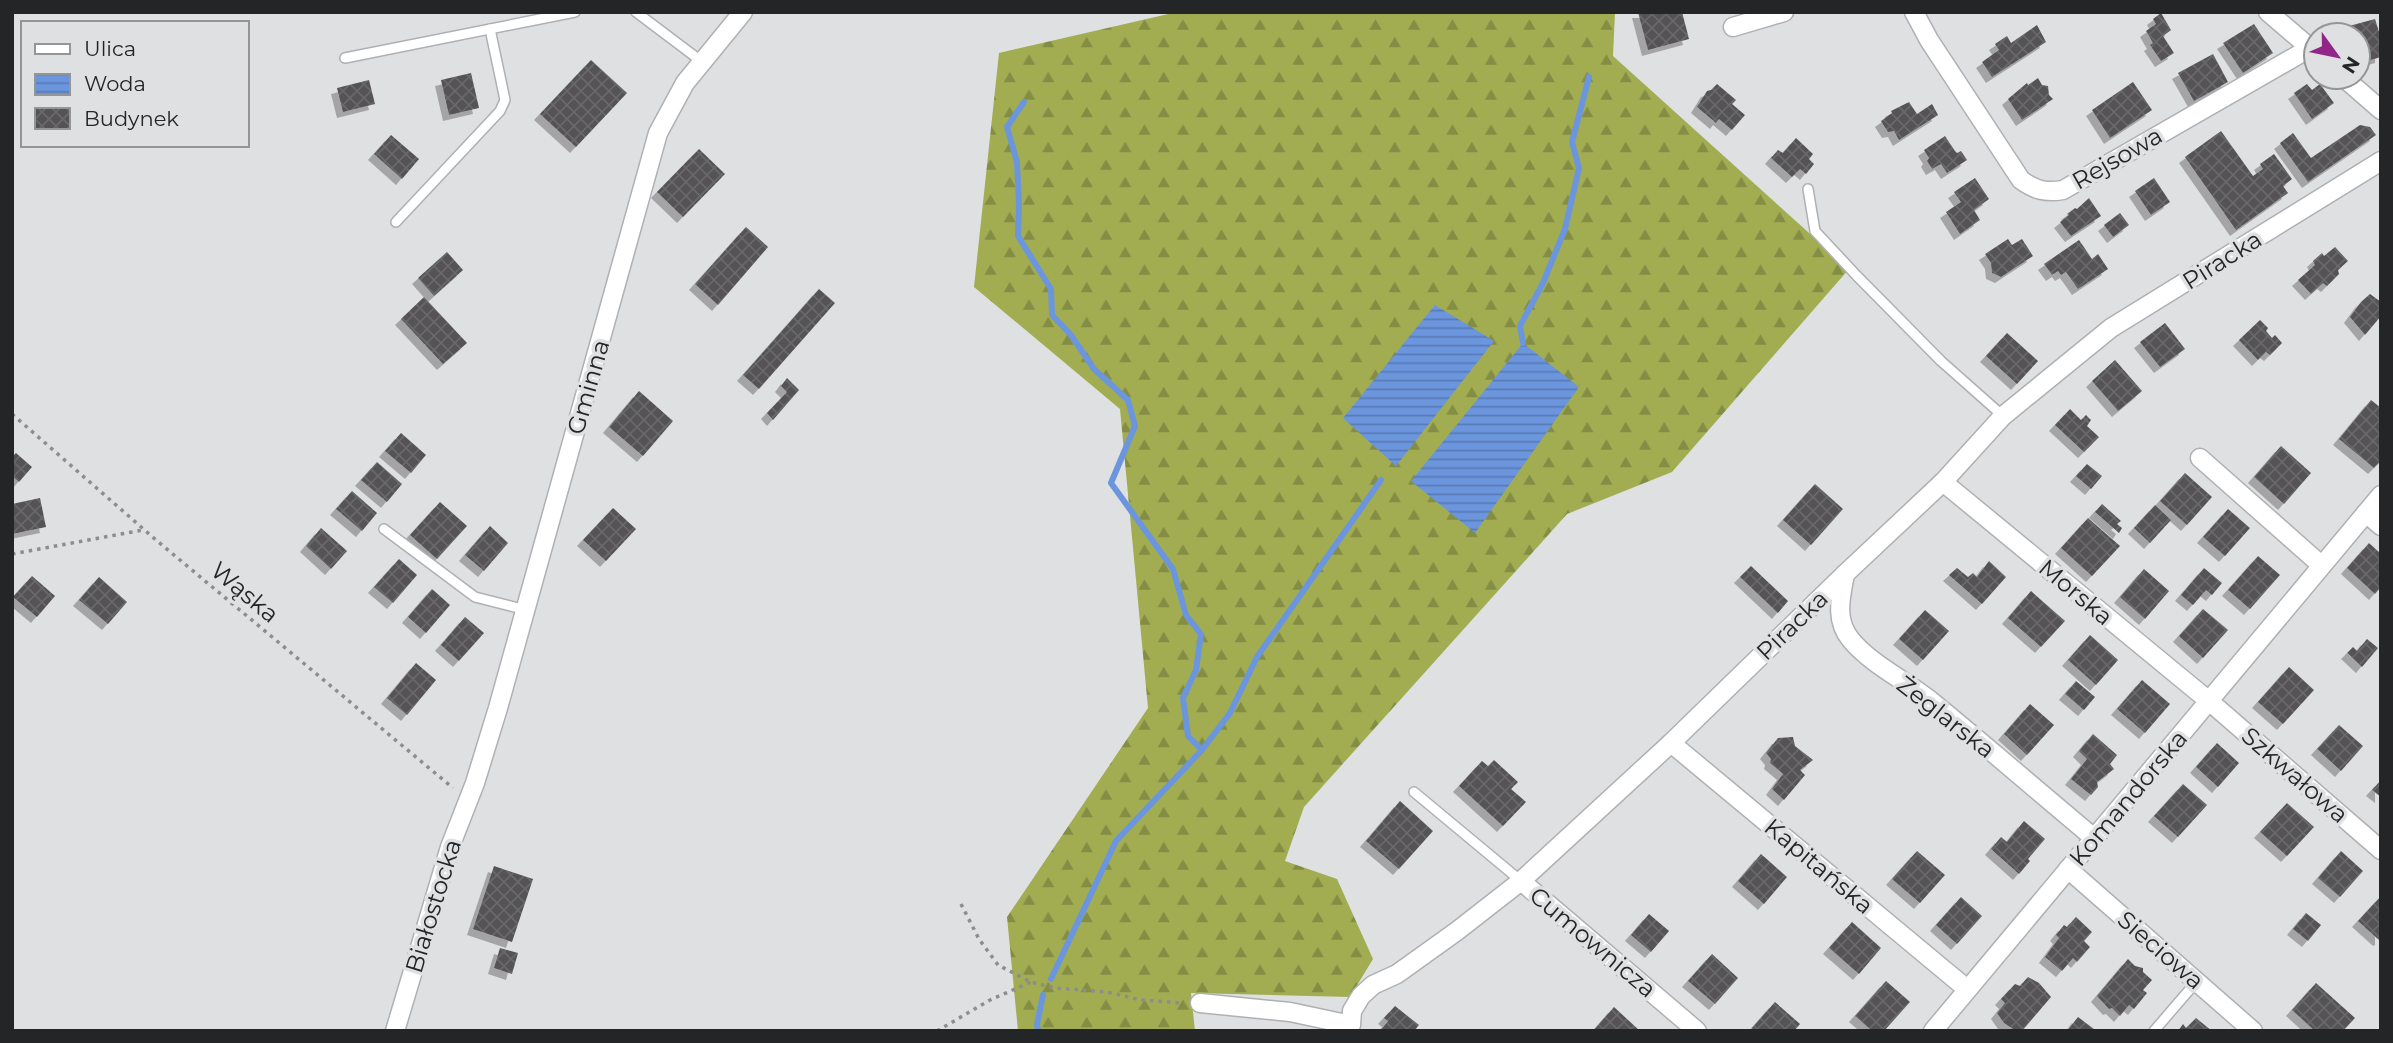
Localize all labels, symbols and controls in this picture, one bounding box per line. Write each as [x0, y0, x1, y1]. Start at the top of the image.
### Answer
legend [21, 21, 248, 147]
north arrow [2302, 21, 2372, 91]
text: Ulica [84, 36, 136, 61]
text: N [2337, 52, 2365, 78]
text: Woda [84, 71, 146, 96]
text: Budynek [84, 106, 179, 131]
street label: Rejsowa [2067, 121, 2167, 195]
street label: Piracka [2177, 224, 2267, 296]
street label: Gminna [561, 336, 615, 438]
street label: Morska [2033, 553, 2119, 631]
street label: Wąska [205, 555, 285, 629]
street label: Piracka [1750, 584, 1834, 666]
street label: Żeglarska [1891, 670, 2001, 764]
street label: Szkwałowa [2236, 721, 2354, 829]
street label: Komandorska [2063, 724, 2193, 872]
street label: Kapitańska [1759, 812, 1879, 920]
street label: Białostocka [399, 836, 467, 976]
street label: Cumownicza [1524, 881, 1662, 1003]
street label: Sieciowa [2112, 905, 2210, 995]

